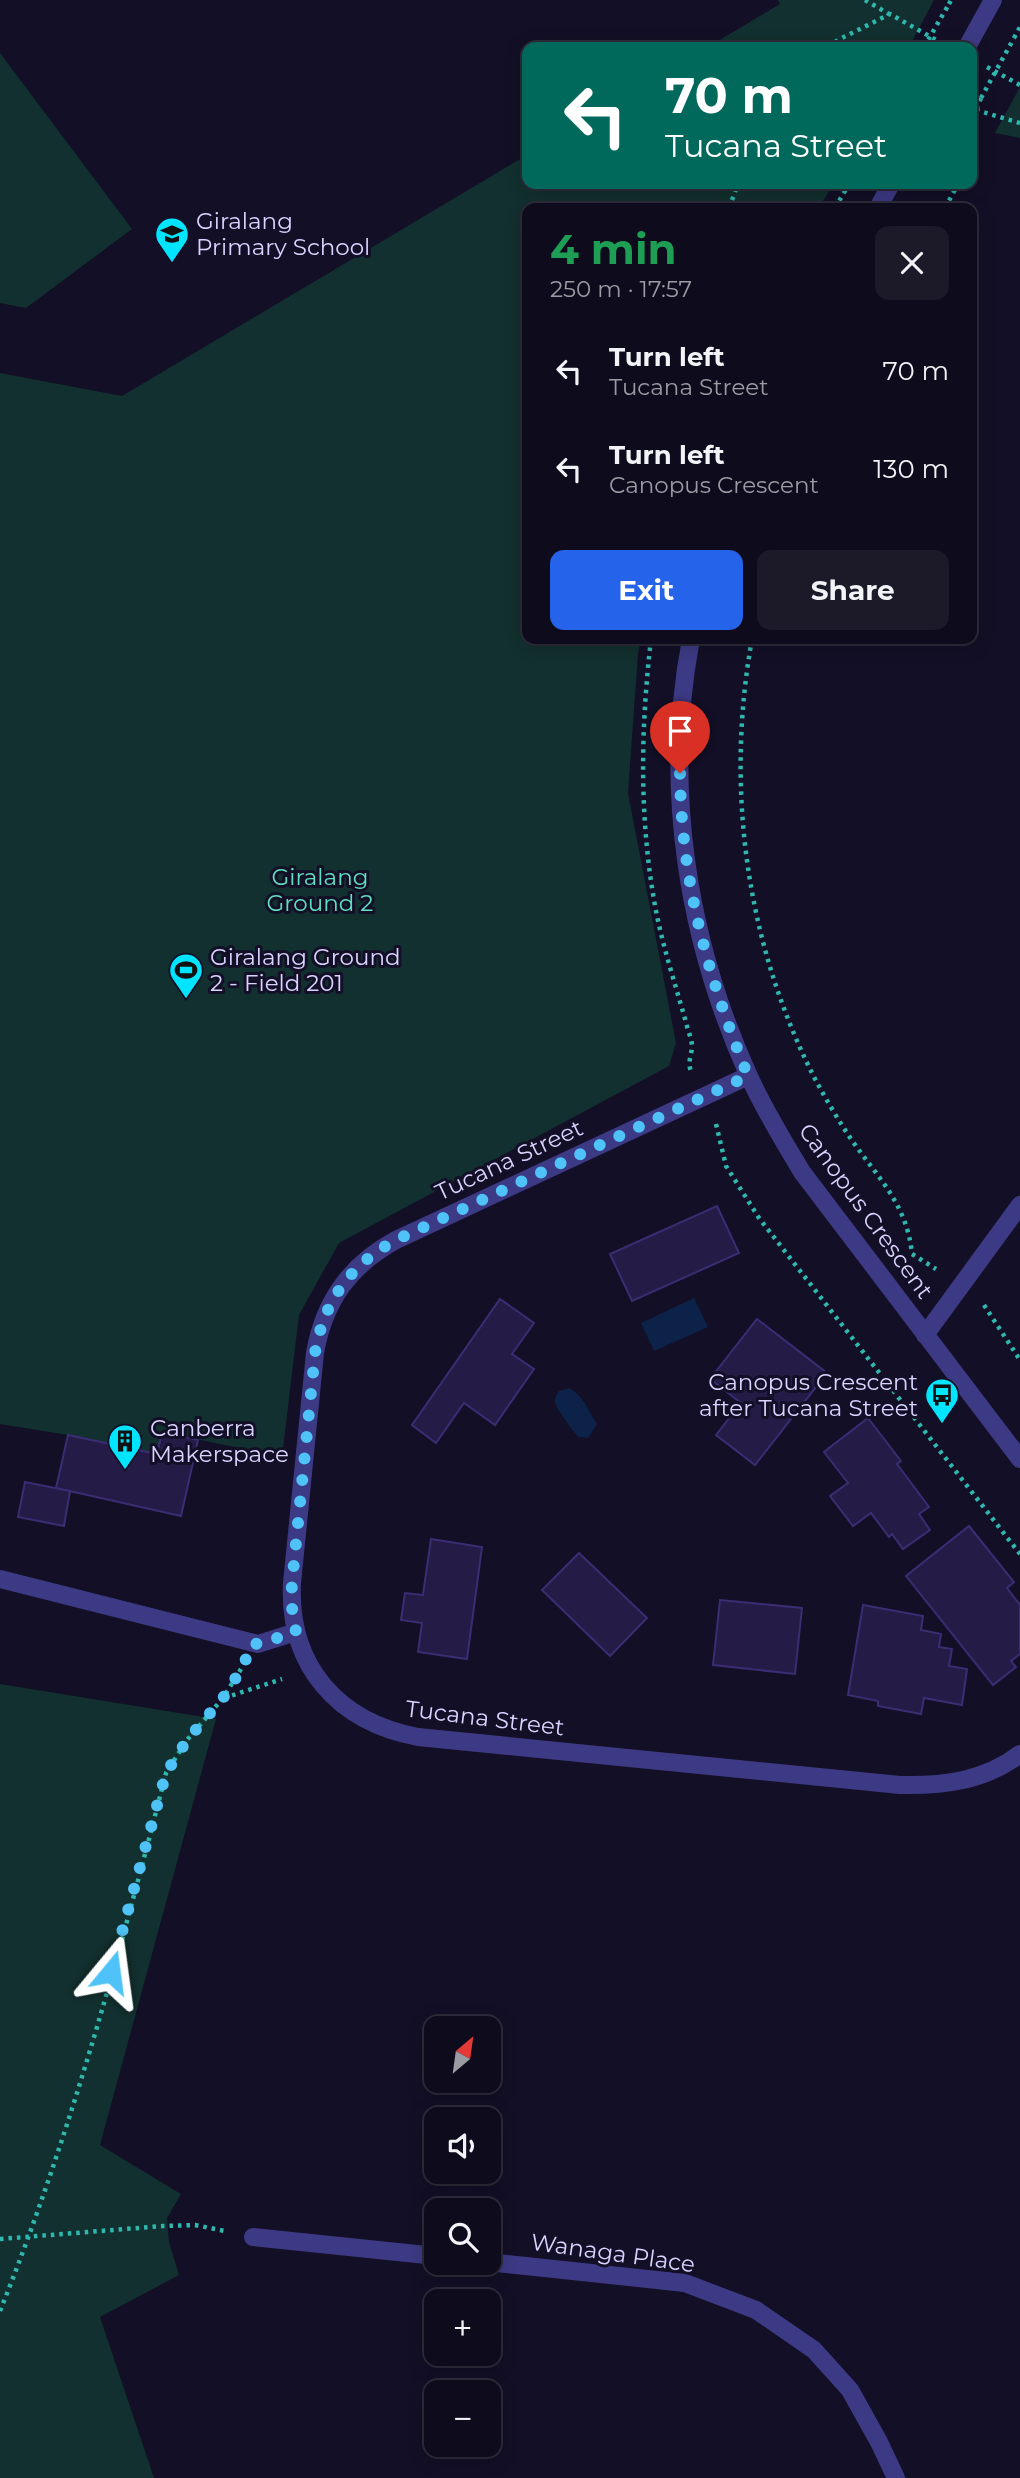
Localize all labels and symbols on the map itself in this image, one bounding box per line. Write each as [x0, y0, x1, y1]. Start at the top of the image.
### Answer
place label: Giralang Primary School [196, 207, 370, 261]
school or university icon: Giralang Primary School [153, 215, 191, 264]
pin [650, 701, 710, 773]
park label: Giralang Ground 2 [267, 863, 373, 917]
place label: Giralang Ground 2 - Field 201 [210, 943, 401, 997]
sports icon: Giralang Ground 2 - Field 201 [167, 951, 205, 1000]
street label: Tucana Street [431, 1114, 587, 1206]
street label: Canopus Crescent [793, 1118, 939, 1304]
place label: Canopus Crescent after Tucana Street [699, 1368, 918, 1422]
bus stop icon: Canopus Crescent after Tucana Street [923, 1376, 961, 1425]
place label: Canberra Makerspace [150, 1414, 289, 1468]
building icon: Canberra Makerspace [106, 1422, 144, 1471]
street label: Tucana Street [404, 1694, 566, 1742]
position arrow [74, 1935, 148, 2009]
north arrow [424, 2016, 500, 2093]
street label: Wanaga Place [529, 2228, 697, 2278]

